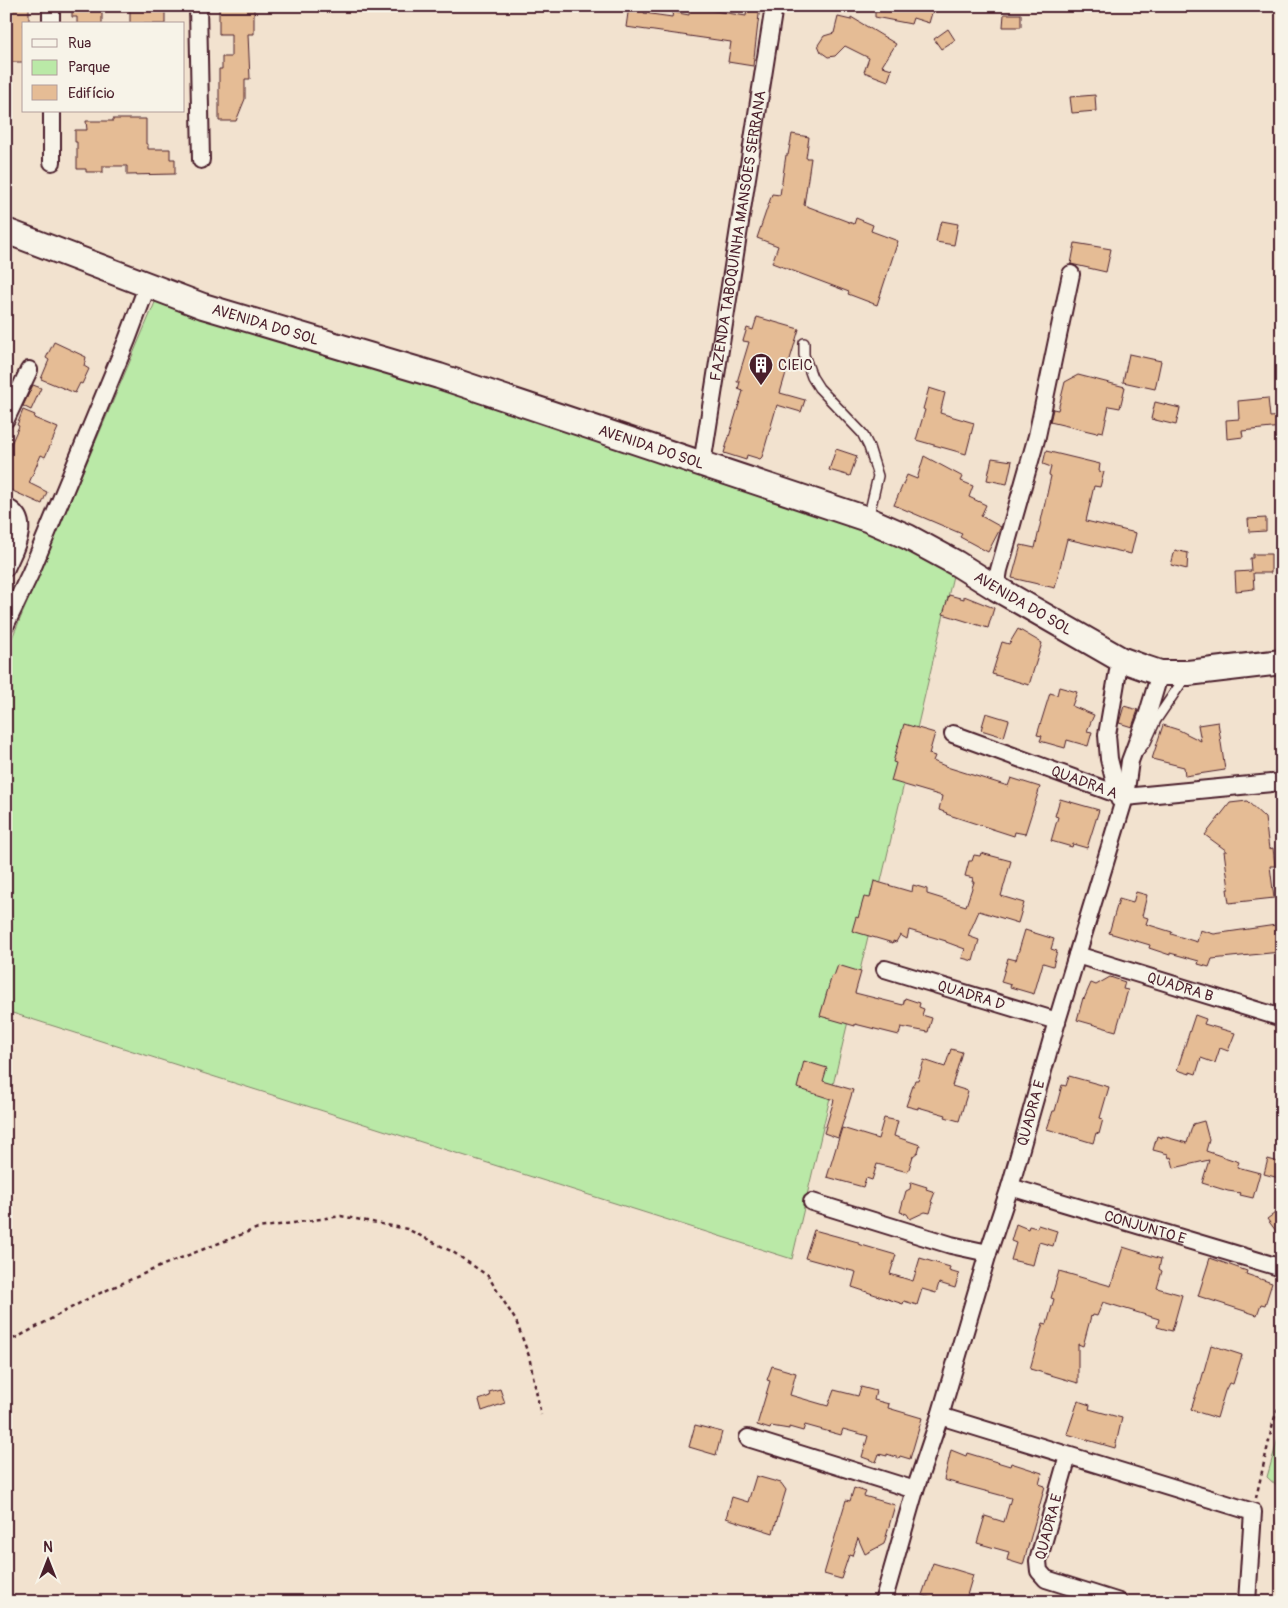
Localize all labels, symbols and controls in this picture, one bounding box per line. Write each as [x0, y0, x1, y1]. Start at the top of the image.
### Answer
legend [22, 22, 185, 112]
text: Rua [68, 34, 91, 53]
text: Parque [68, 58, 111, 77]
text: Edifício [68, 84, 114, 103]
street label: FAZENDA TABOQUINHA MANSÕES SERRANA [706, 89, 770, 382]
street label: AVENIDA DO SOL [210, 300, 321, 349]
building icon: CIEIC [748, 352, 774, 386]
place label: CIEIC [778, 356, 813, 375]
street label: AVENIDA DO SOL [596, 420, 707, 474]
street label: AVENIDA DO SOL [971, 567, 1076, 639]
street label: QUADRA A [1048, 761, 1121, 803]
street label: QUADRA B [1145, 968, 1216, 1006]
street label: QUADRA D [935, 976, 1007, 1014]
street label: QUADRA E [1013, 1078, 1049, 1148]
street label: CONJUNTO E [1102, 1206, 1189, 1248]
street label: QUADRA E [1031, 1492, 1067, 1562]
north arrow [22, 1536, 72, 1586]
text: N [43, 1539, 53, 1556]

